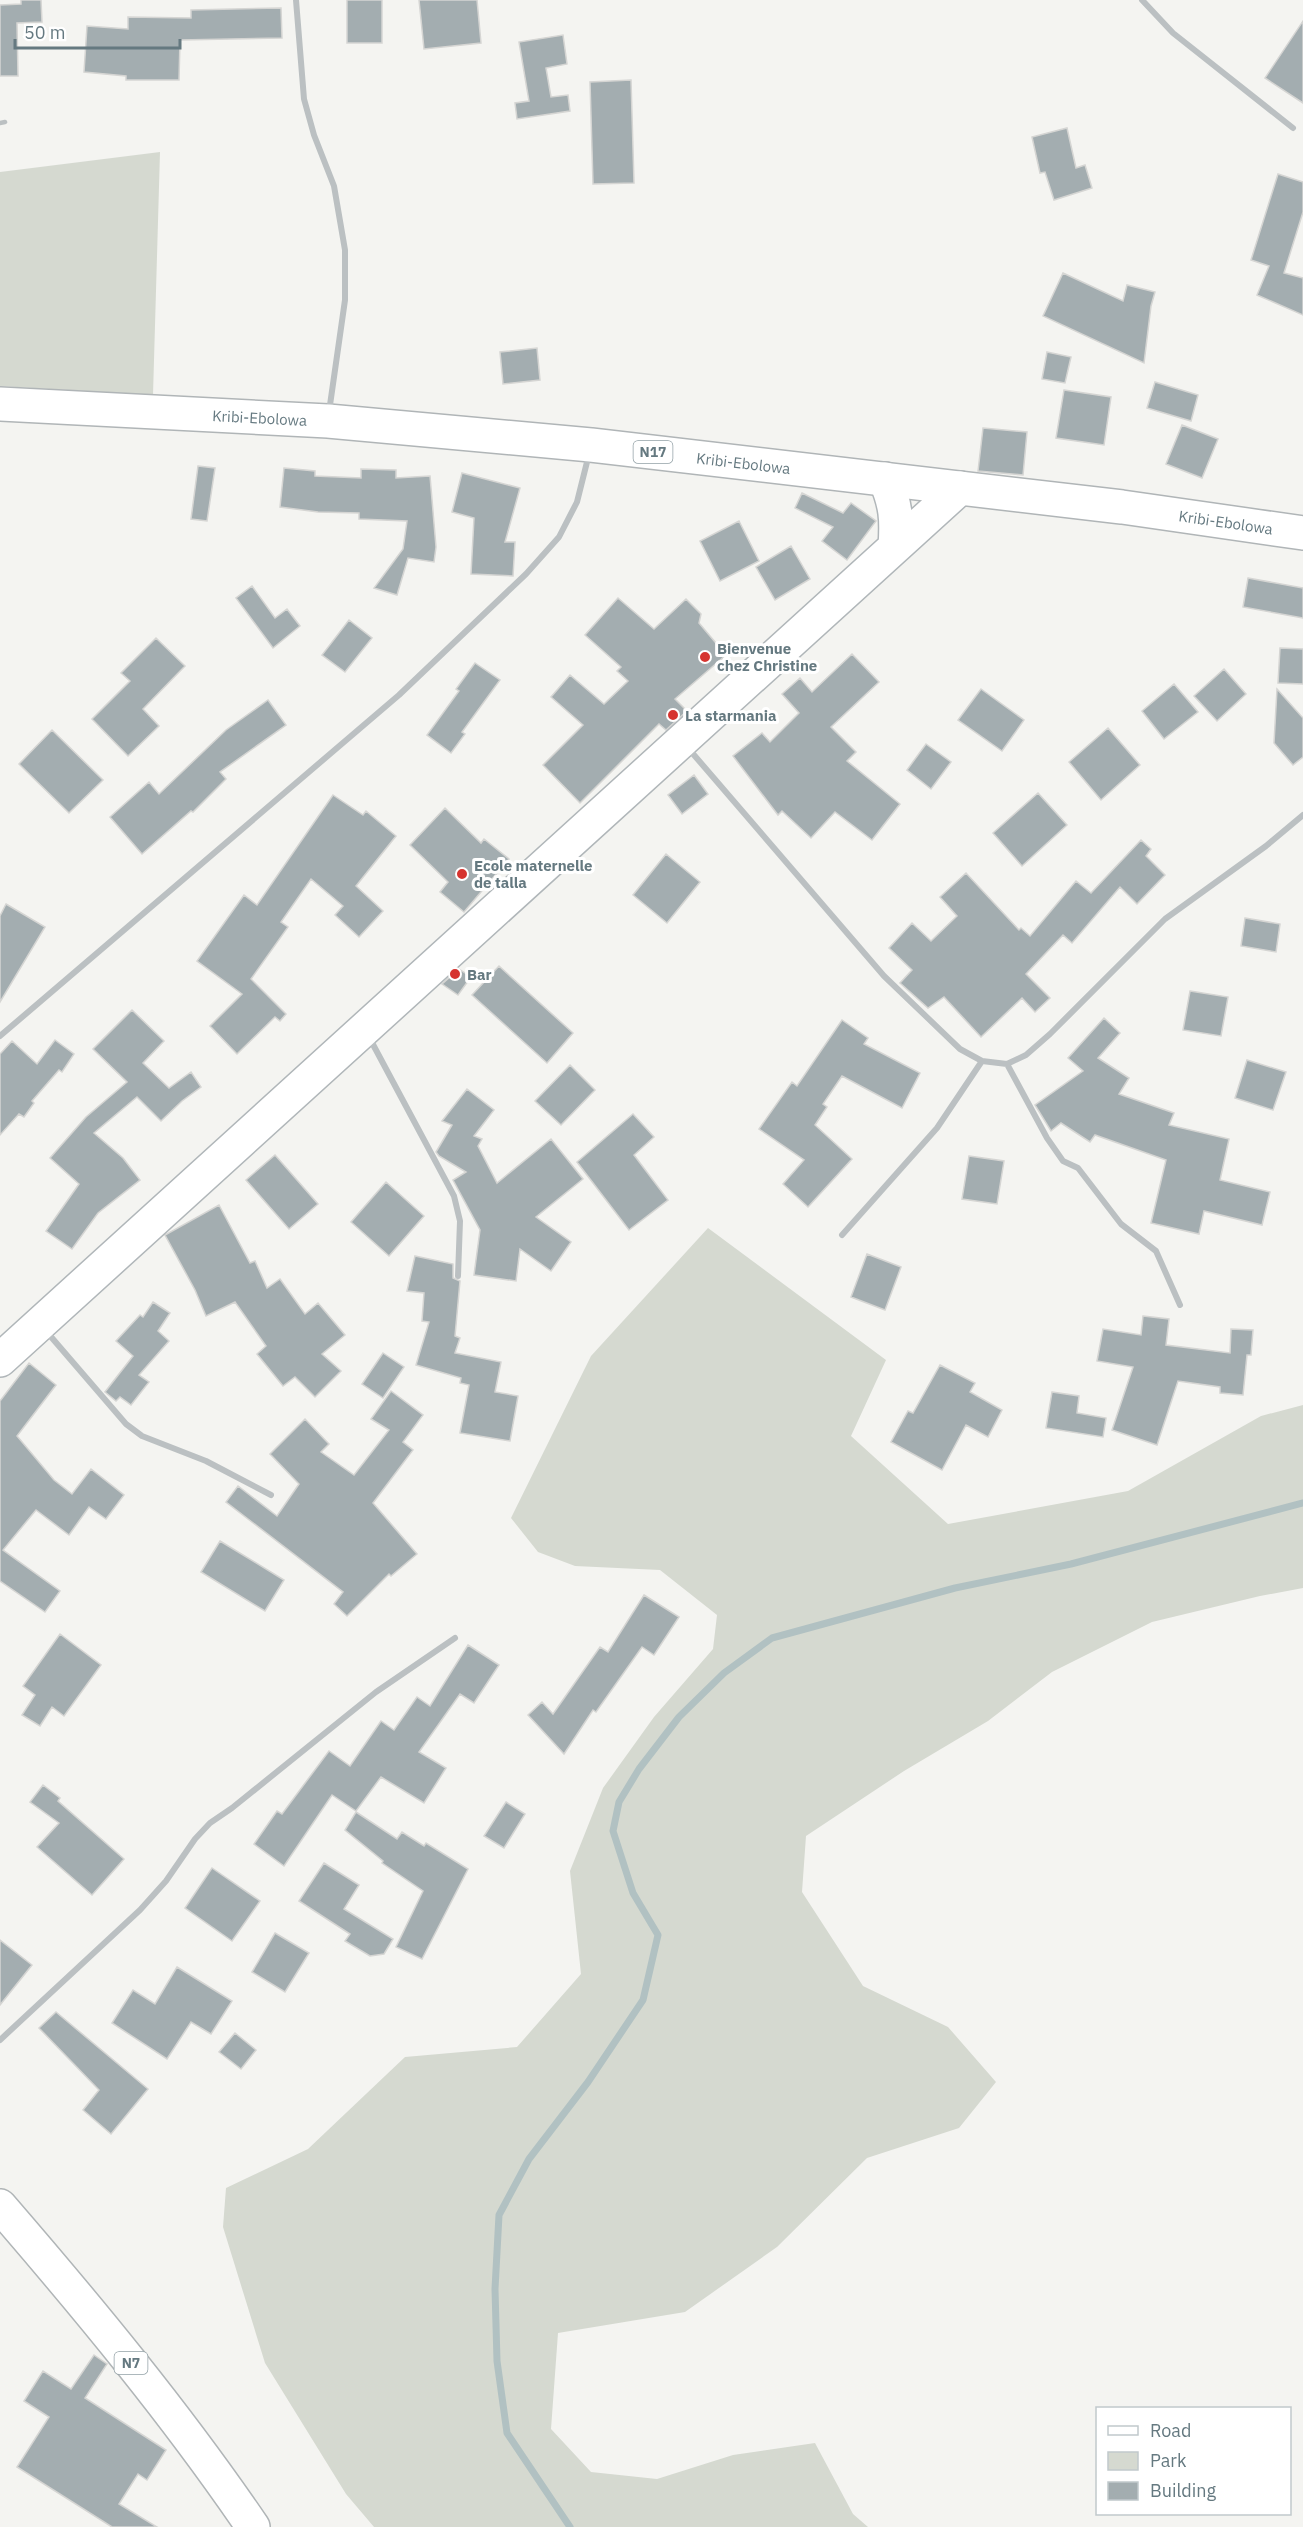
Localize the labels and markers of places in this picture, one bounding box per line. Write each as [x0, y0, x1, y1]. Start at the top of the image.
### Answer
place label: Bienvenue chez Christine [717, 639, 817, 675]
marker: Bienvenue chez Christine [698, 650, 712, 664]
place label: La starmania [685, 706, 777, 725]
marker: La starmania [666, 708, 680, 722]
place label: Ecole maternelle de talla [474, 856, 592, 892]
marker: Ecole maternelle de talla [455, 867, 469, 881]
place label: Bar [467, 965, 492, 984]
marker: Bar [448, 967, 462, 981]

